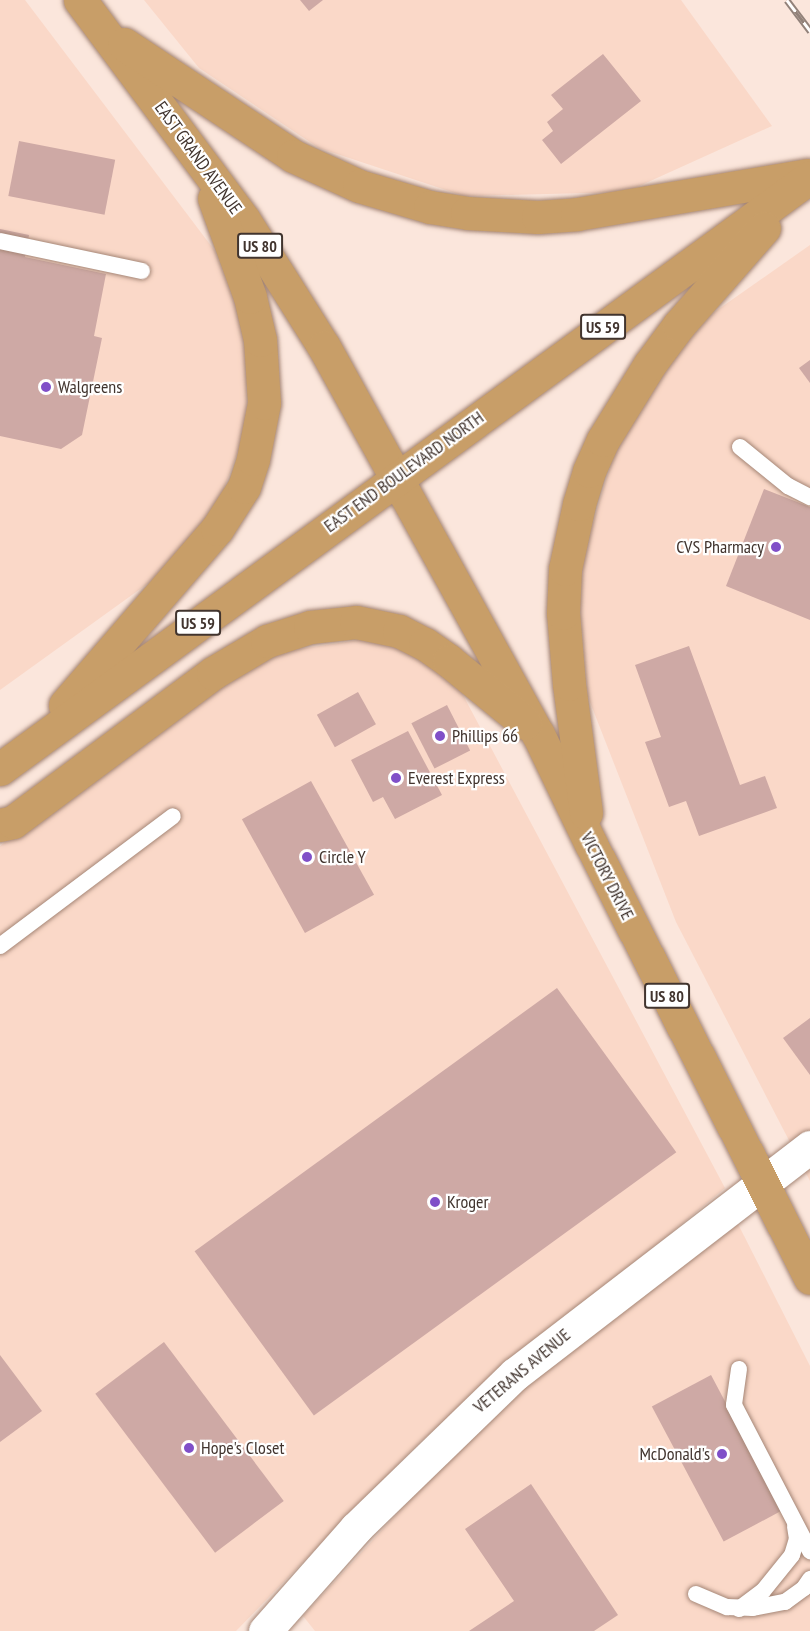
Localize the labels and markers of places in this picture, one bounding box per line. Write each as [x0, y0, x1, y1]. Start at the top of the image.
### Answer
place label: Walgreens [58, 376, 122, 398]
marker: Walgreens [39, 380, 53, 394]
place label: CVS Pharmacy [676, 536, 764, 558]
marker: CVS Pharmacy [769, 540, 783, 554]
place label: Phillips 66 [452, 725, 518, 747]
marker: Phillips 66 [433, 729, 447, 743]
place label: Everest Express [408, 767, 505, 789]
marker: Everest Express [389, 771, 403, 785]
place label: Circle Y [319, 846, 366, 868]
marker: Circle Y [300, 850, 314, 864]
place label: Kroger [447, 1191, 488, 1213]
marker: Kroger [428, 1195, 442, 1209]
place label: Hope's Closet [201, 1437, 284, 1459]
marker: Hope's Closet [182, 1441, 196, 1455]
place label: McDonald's [639, 1443, 710, 1465]
marker: McDonald's [715, 1447, 729, 1461]

